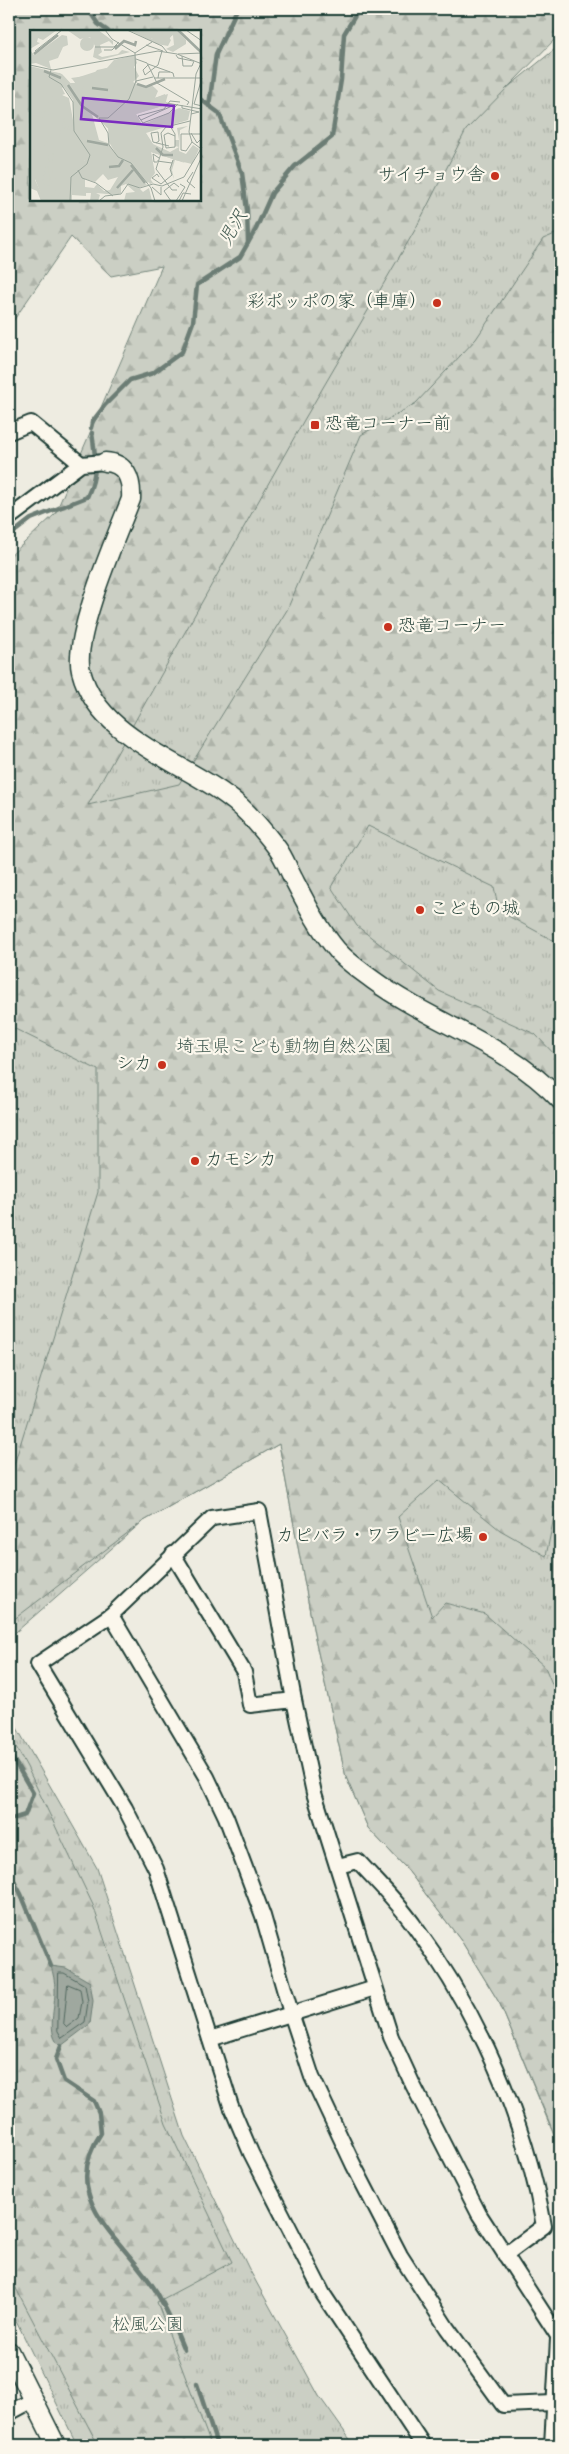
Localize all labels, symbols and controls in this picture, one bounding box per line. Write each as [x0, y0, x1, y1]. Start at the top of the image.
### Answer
inset map [30, 30, 201, 201]
place label: サイチョウ舎 [378, 164, 485, 189]
marker: サイチョウ舎 [489, 170, 501, 182]
water label: 児沢 [214, 205, 257, 252]
place label: 彩ポッポの家（車庫） [247, 291, 427, 316]
marker: 彩ポッポの家（車庫） [431, 297, 443, 309]
place label: 恐竜コーナー前 [325, 413, 451, 438]
marker: 恐竜コーナー前 [309, 419, 321, 431]
place label: 恐竜コーナー [398, 615, 506, 640]
marker: 恐竜コーナー [382, 621, 394, 633]
place label: こどもの城 [430, 898, 520, 923]
marker: こどもの城 [414, 904, 426, 916]
park label: 埼玉県こども動物自然公園 [176, 1036, 392, 1061]
place label: シカ [116, 1053, 152, 1078]
marker: シカ [156, 1059, 168, 1071]
place label: カモシカ [205, 1149, 277, 1174]
marker: カモシカ [189, 1155, 201, 1167]
place label: カピバラ・ワラビー広場 [276, 1525, 473, 1550]
marker: カピバラ・ワラビー広場 [477, 1531, 489, 1543]
park label: 松風公園 [112, 2314, 184, 2339]

